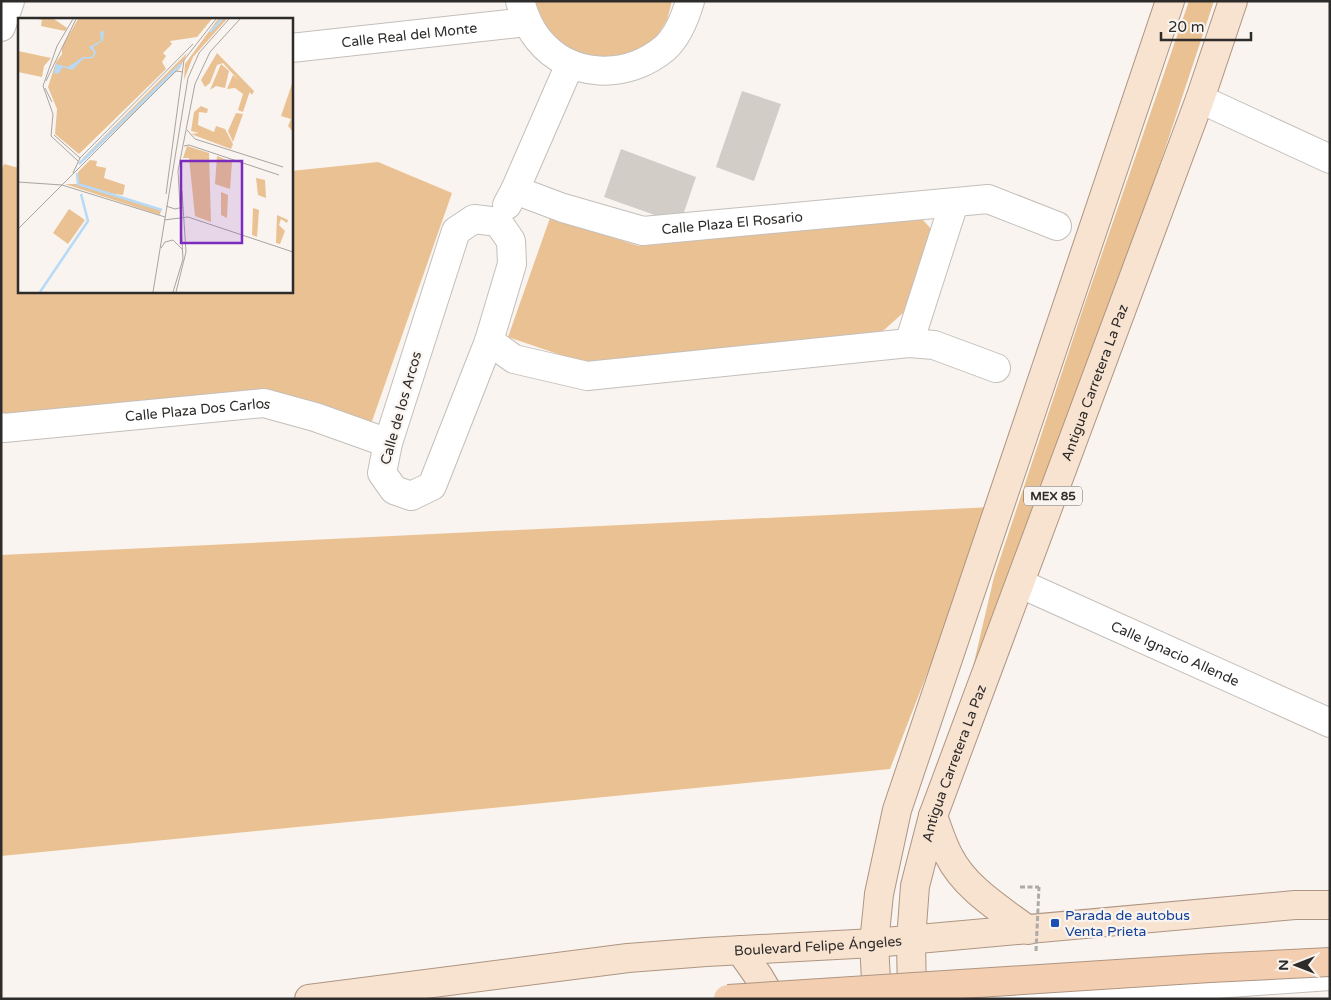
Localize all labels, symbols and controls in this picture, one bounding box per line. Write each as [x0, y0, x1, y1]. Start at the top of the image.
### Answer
scale bar [1161, 10, 1251, 42]
inset map [18, 18, 292, 292]
text: 20 m [1168, 18, 1205, 36]
street label: Calle Real del Monte [341, 19, 478, 51]
street label: Calle Plaza El Rosario [661, 208, 804, 238]
street label: Antigua Carretera La Paz [1057, 302, 1131, 463]
street label: Calle de los Arcos [377, 349, 425, 467]
street label: Calle Plaza Dos Carlos [124, 395, 273, 425]
road number: MEX 85 [1024, 486, 1082, 506]
street label: Calle Ignacio Allende [1108, 617, 1242, 690]
street label: Antigua Carretera La Paz [918, 682, 990, 844]
place label: Parada de autobus Venta Prieta [1065, 907, 1190, 940]
marker: Parada de autobus Venta Prieta [1049, 917, 1061, 929]
street label: Boulevard Felipe Ángeles [734, 932, 903, 959]
north arrow [1271, 940, 1321, 990]
text: N [1275, 959, 1292, 971]

